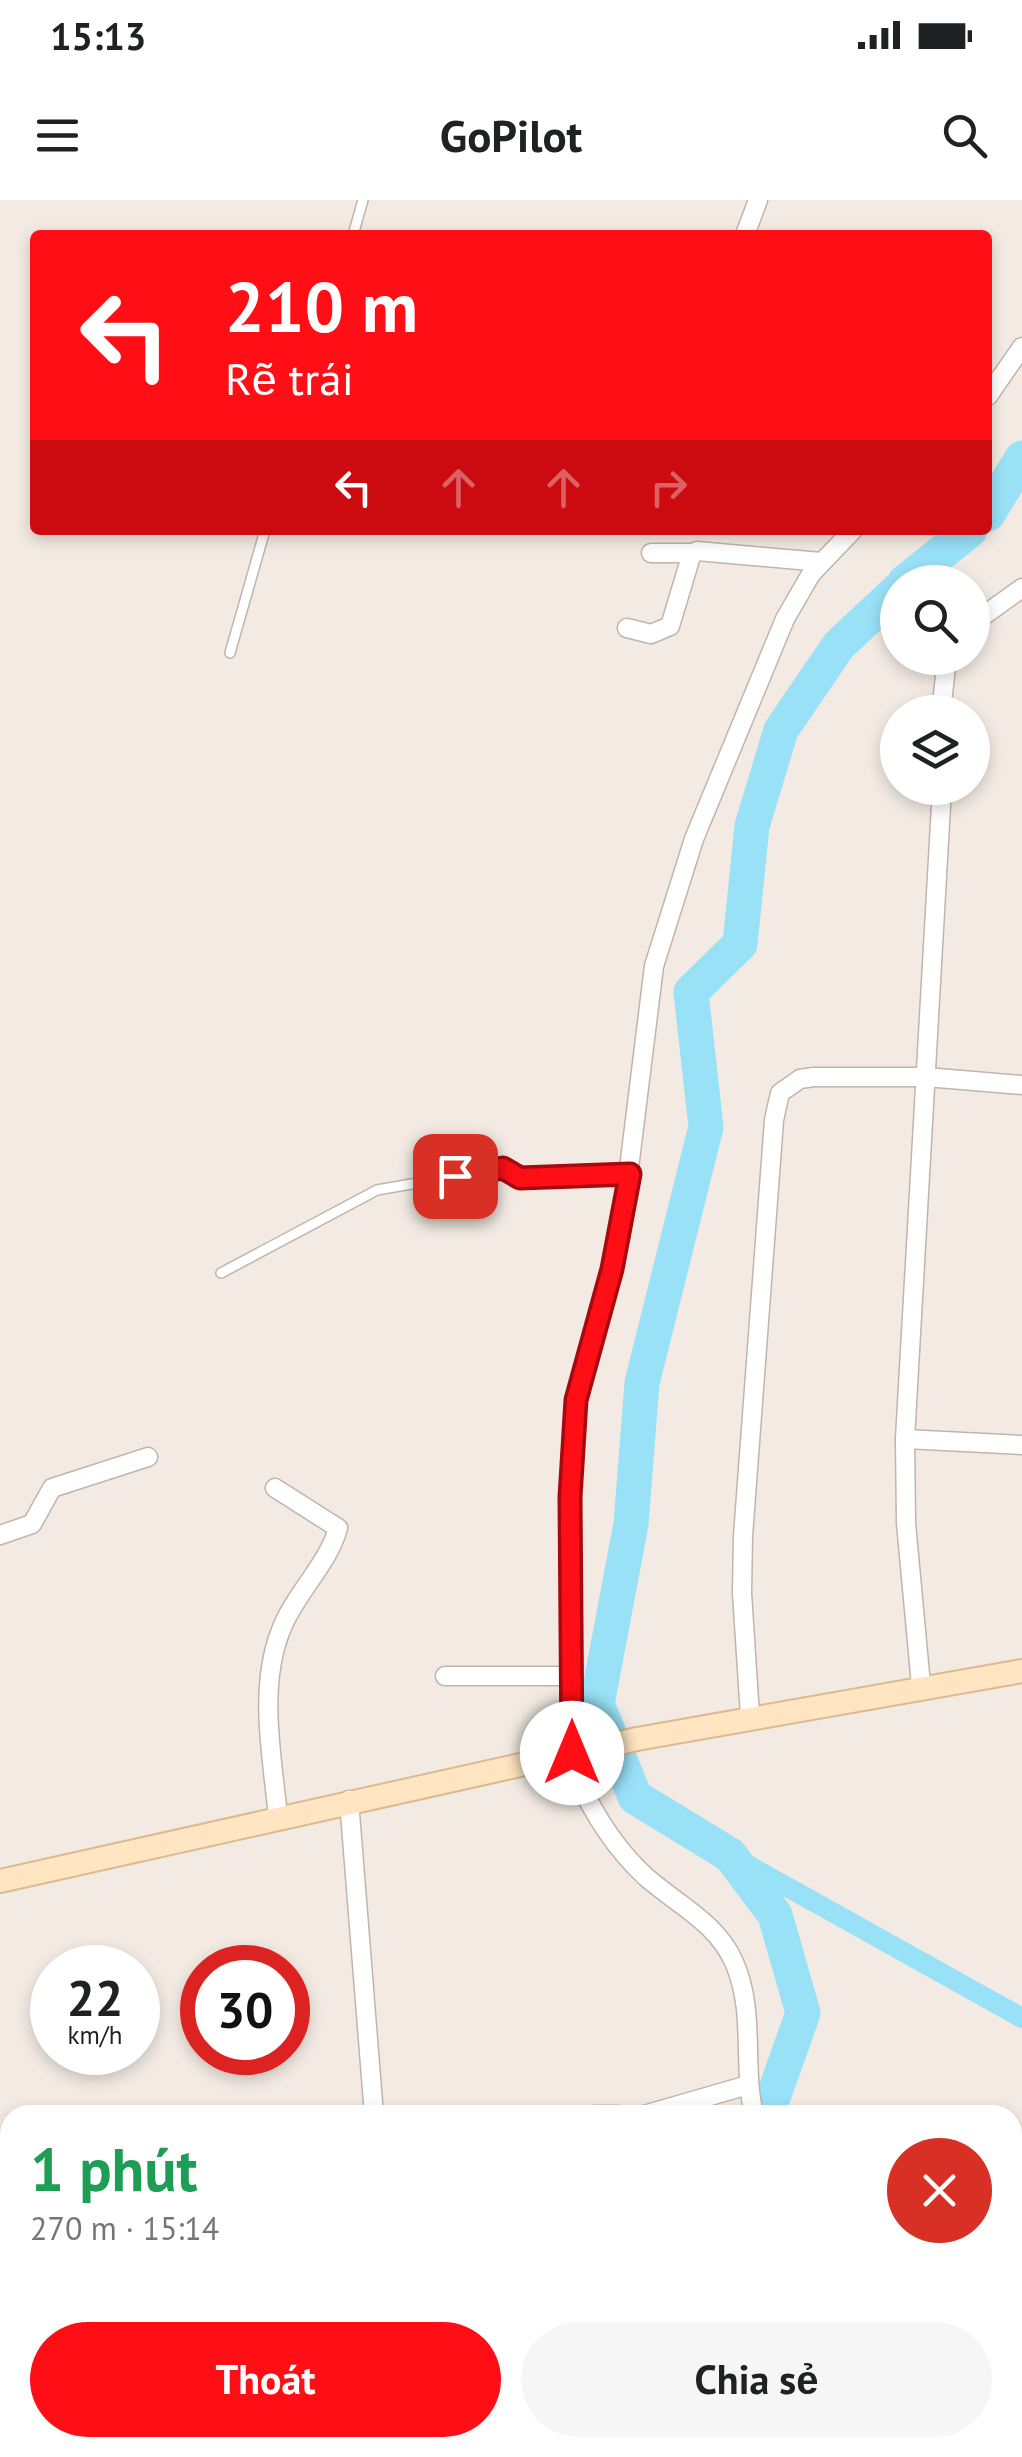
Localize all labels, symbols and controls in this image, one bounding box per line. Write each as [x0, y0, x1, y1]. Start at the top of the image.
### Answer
text: 15:13 [50, 11, 146, 60]
text: GoPilot [440, 106, 582, 164]
icon: menu [30, 108, 85, 163]
icon: search [937, 108, 992, 163]
text: 210 m [225, 261, 418, 351]
icon: left [60, 270, 190, 400]
text: Rẽ trái [225, 349, 354, 407]
icon: left [326, 460, 381, 515]
icon: ahead [431, 460, 486, 515]
icon: ahead [536, 460, 591, 515]
icon: right [641, 460, 696, 515]
map controls [880, 565, 990, 805]
button: search [880, 565, 990, 675]
button: layers [880, 695, 990, 805]
pin [413, 1134, 498, 1219]
icon: arrive [428, 1149, 483, 1204]
position arrow [520, 1701, 624, 1805]
speed limit sign: 30 [180, 1945, 310, 2075]
text: 22 [67, 1965, 123, 2030]
text: km/h [68, 2019, 122, 2051]
text: 1 phút [30, 2130, 198, 2208]
button: close [887, 2138, 992, 2243]
text: 270 m · 15:14 [30, 2207, 219, 2249]
button: Thoát [30, 2322, 501, 2437]
button: Chia sẻ [521, 2322, 992, 2437]

